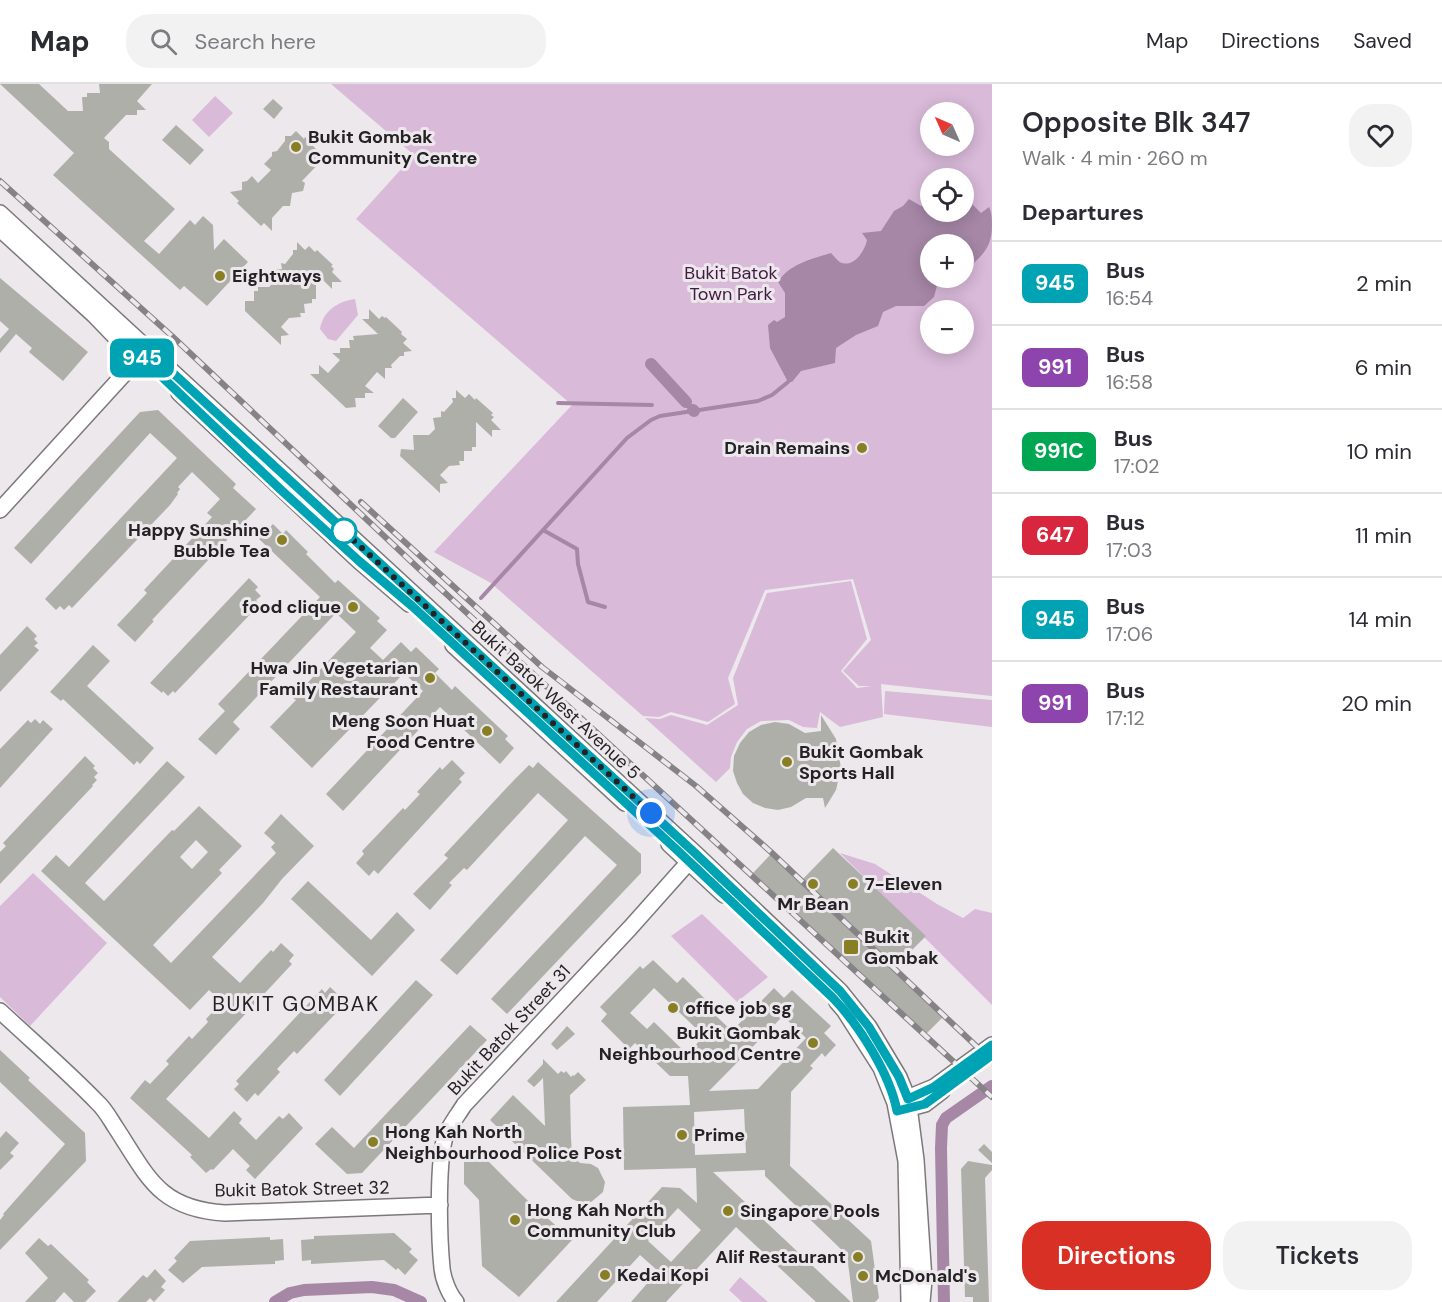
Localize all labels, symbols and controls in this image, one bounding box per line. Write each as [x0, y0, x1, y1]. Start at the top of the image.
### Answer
search box [126, 14, 546, 68]
text: Map [30, 23, 90, 60]
icon: search [147, 25, 180, 58]
text: Search here [195, 27, 316, 56]
text: Map [1146, 27, 1188, 55]
text: Directions [1221, 27, 1320, 55]
text: Saved [1353, 27, 1412, 55]
north arrow [920, 102, 974, 156]
map controls [920, 102, 974, 354]
text: Opposite Blk 347 [1022, 104, 1251, 141]
button: heart [1349, 104, 1412, 167]
place label: Bukit Gombak Community Centre [308, 125, 477, 170]
marker: Bukit Gombak Community Centre [289, 140, 303, 154]
text: Walk · 4 min · 260 m [1022, 145, 1207, 171]
button: locate [920, 168, 974, 222]
text: Departures [1022, 198, 1144, 227]
button: + [920, 234, 974, 288]
text: Bus [1106, 256, 1145, 285]
park label: Bukit Batok Town Park [684, 261, 778, 306]
place label: Eightways [232, 264, 322, 288]
marker: Eightways [213, 269, 227, 283]
text: 945 [1035, 269, 1075, 297]
text: 2 min [1356, 269, 1412, 298]
text: 16:54 [1106, 285, 1153, 311]
button: − [920, 300, 974, 354]
line badge: 945 [108, 338, 176, 378]
text: Bus [1106, 340, 1145, 369]
text: 945 [122, 344, 162, 372]
text: 991 [1038, 353, 1072, 381]
text: 6 min [1355, 353, 1412, 382]
text: 16:58 [1106, 369, 1153, 395]
text: Bus [1114, 424, 1153, 453]
place label: Drain Remains [724, 436, 850, 460]
text: 991C [1034, 437, 1084, 465]
text: 10 min [1347, 437, 1412, 466]
marker: Drain Remains [855, 441, 869, 455]
text: 17:02 [1114, 453, 1160, 479]
text: Bus [1106, 508, 1145, 537]
place label: Happy Sunshine Bubble Tea [128, 518, 270, 563]
unlabelled marker [331, 518, 357, 544]
text: 647 [1036, 521, 1074, 549]
text: 11 min [1355, 521, 1412, 550]
marker: Happy Sunshine Bubble Tea [275, 533, 289, 547]
text: 17:03 [1106, 537, 1152, 563]
text: Bus [1106, 592, 1145, 621]
place label: food clique [242, 595, 341, 619]
marker: food clique [346, 600, 360, 614]
text: 945 [1035, 605, 1075, 633]
text: 14 min [1348, 605, 1412, 634]
street label: Bukit Batok West Avenue 5 [467, 615, 645, 785]
text: 17:06 [1106, 621, 1153, 647]
place label: Hwa Jin Vegetarian Family Restaurant [250, 656, 418, 701]
marker: Hwa Jin Vegetarian Family Restaurant [423, 671, 437, 685]
text: Bus [1106, 676, 1145, 705]
text: 991 [1038, 689, 1072, 717]
text: 20 min [1341, 689, 1412, 718]
text: 17:12 [1106, 705, 1145, 731]
place label: Meng Soon Huat Food Centre [332, 709, 475, 754]
marker: Meng Soon Huat Food Centre [480, 724, 494, 738]
place label: Bukit Gombak Sports Hall [799, 740, 924, 785]
marker: Bukit Gombak Sports Hall [780, 755, 794, 769]
your location [636, 798, 666, 828]
place label: 7-Eleven [865, 872, 942, 896]
marker: Mr Bean [806, 877, 820, 891]
marker: 7-Eleven [846, 877, 860, 891]
place label: Mr Bean [777, 892, 849, 916]
place label: Bukit Gombak [864, 925, 939, 970]
marker: Bukit Gombak [842, 938, 860, 956]
street label: Bukit Batok Street 31 [442, 960, 576, 1100]
district label: BUKIT GOMBAK [212, 990, 380, 1018]
place label: office job sg [685, 996, 792, 1020]
marker: office job sg [666, 1001, 680, 1015]
place label: Bukit Gombak Neighbourhood Centre [599, 1021, 802, 1066]
marker: Bukit Gombak Neighbourhood Centre [806, 1036, 820, 1050]
place label: Hong Kah North Neighbourhood Police Post [385, 1120, 622, 1165]
place label: Prime [694, 1123, 745, 1147]
marker: Prime [675, 1128, 689, 1142]
marker: Hong Kah North Neighbourhood Police Post [366, 1135, 380, 1149]
street label: Bukit Batok Street 32 [214, 1175, 390, 1203]
place label: Hong Kah North Community Club [527, 1198, 676, 1243]
place label: Singapore Pools [740, 1199, 880, 1223]
marker: Singapore Pools [721, 1204, 735, 1218]
marker: Hong Kah North Community Club [508, 1213, 522, 1227]
button: Directions [1022, 1221, 1211, 1290]
button: Tickets [1223, 1221, 1412, 1290]
place label: Alif Restaurant [715, 1245, 846, 1269]
marker: Alif Restaurant [851, 1250, 865, 1264]
place label: Kedai Kopi [617, 1263, 709, 1287]
place label: McDonald's [875, 1264, 977, 1288]
marker: Kedai Kopi [598, 1268, 612, 1282]
marker: McDonald's [856, 1269, 870, 1283]

